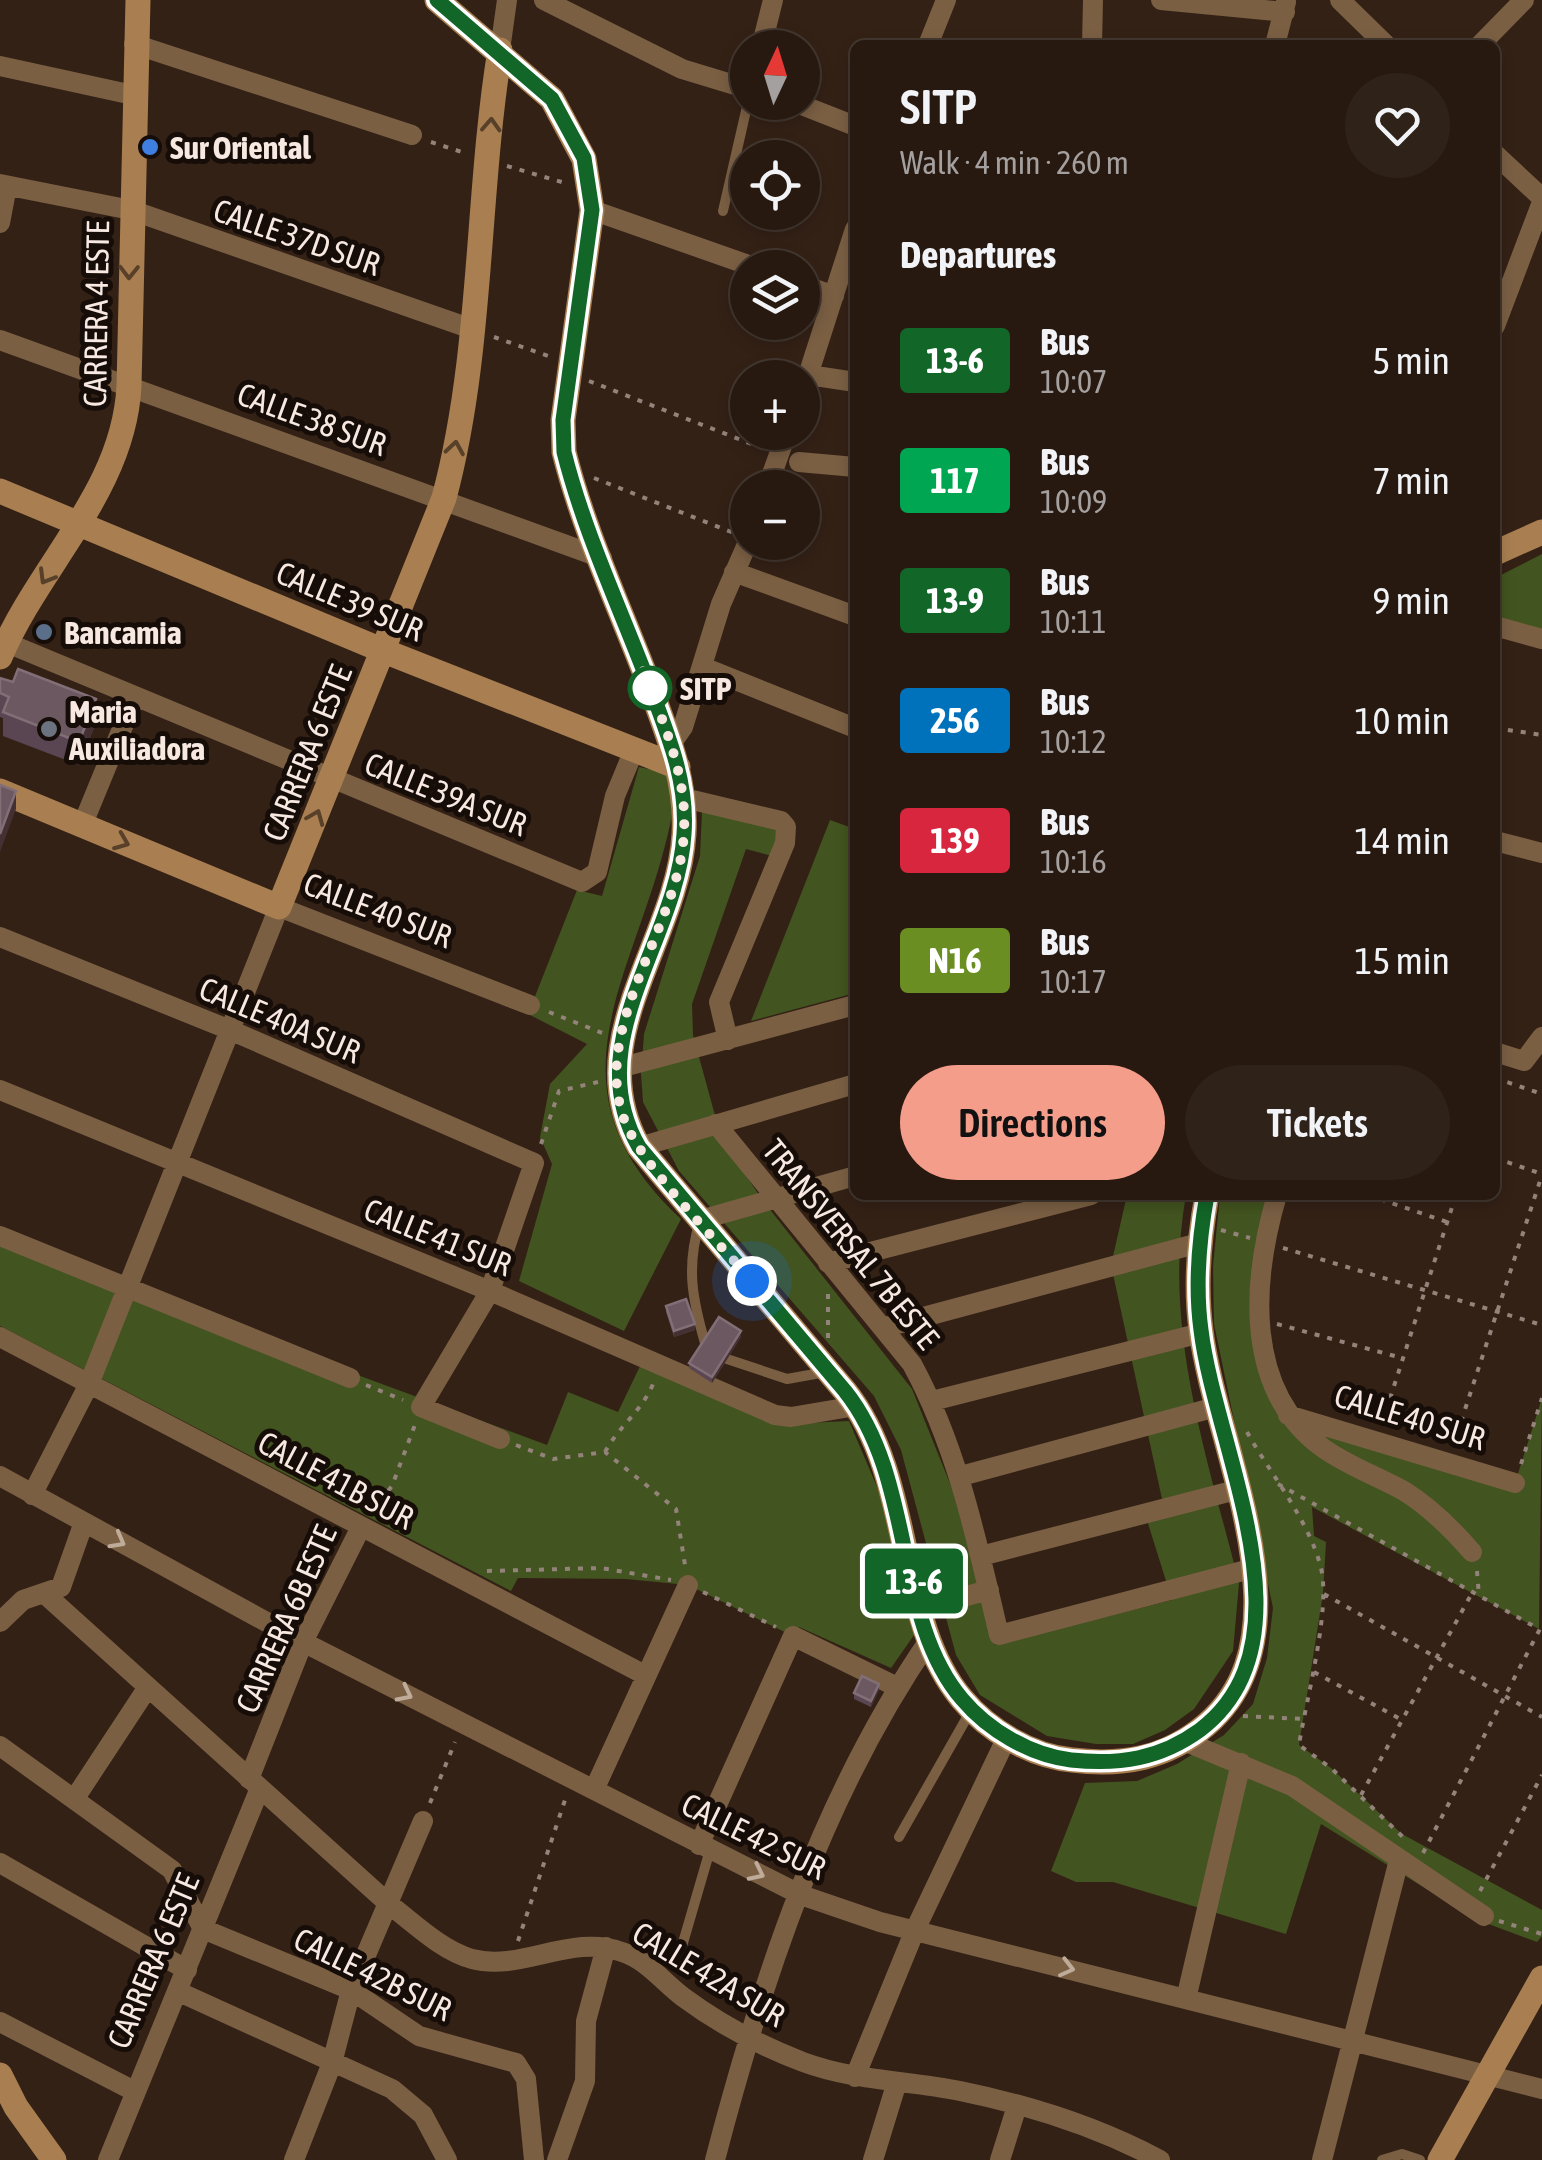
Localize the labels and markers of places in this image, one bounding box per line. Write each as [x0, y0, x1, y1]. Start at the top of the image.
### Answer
place label: Sur Oriental [170, 129, 311, 166]
marker: Sur Oriental [139, 136, 161, 158]
place label: Bancamia [64, 614, 182, 651]
marker: Bancamia [33, 621, 55, 643]
marker: SITP [629, 667, 671, 709]
place label: SITP [680, 670, 732, 707]
place label: Maria Auxiliadora [68, 693, 205, 767]
marker: Maria Auxiliadora [38, 718, 60, 740]

